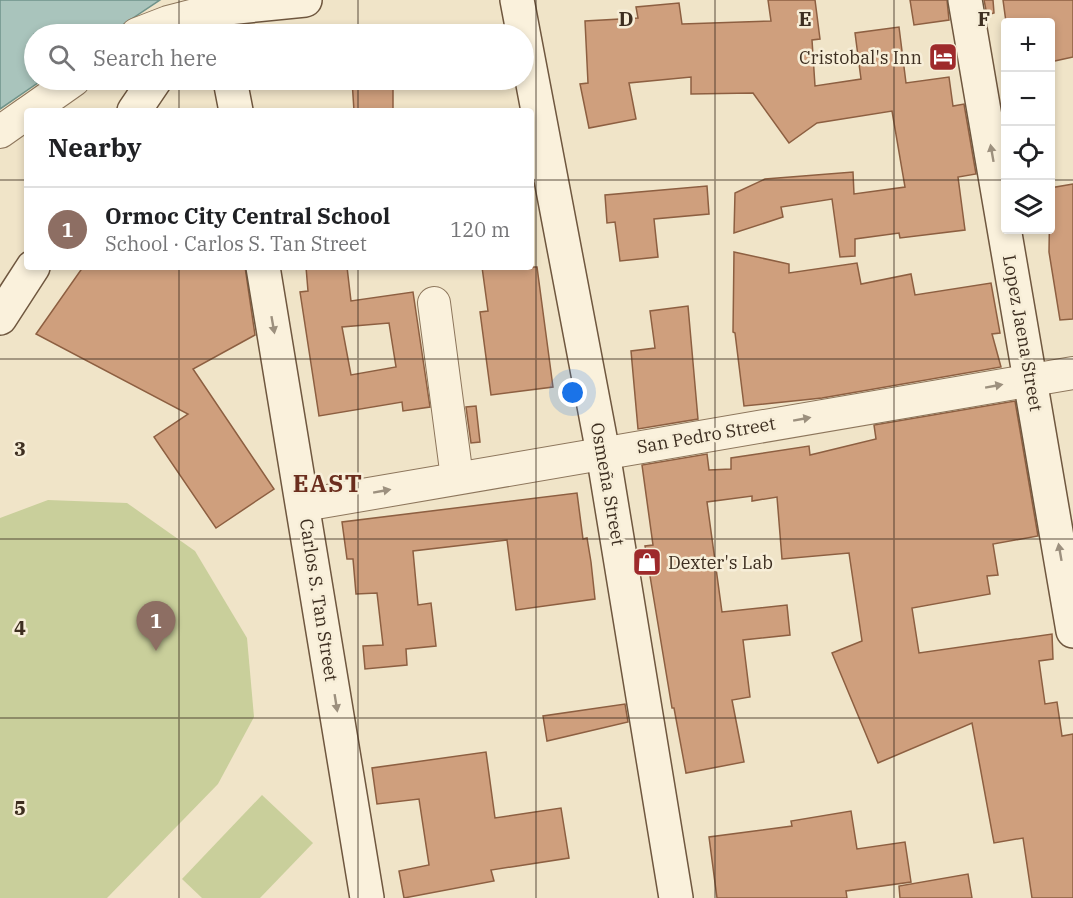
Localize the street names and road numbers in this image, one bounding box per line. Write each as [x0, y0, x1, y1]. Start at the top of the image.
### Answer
street label: Lopez Jaena Street [998, 253, 1048, 413]
street label: San Pedro Street [635, 411, 777, 459]
street label: Osmeña Street [586, 421, 630, 547]
street label: Carlos S. Tan Street [295, 517, 343, 683]

